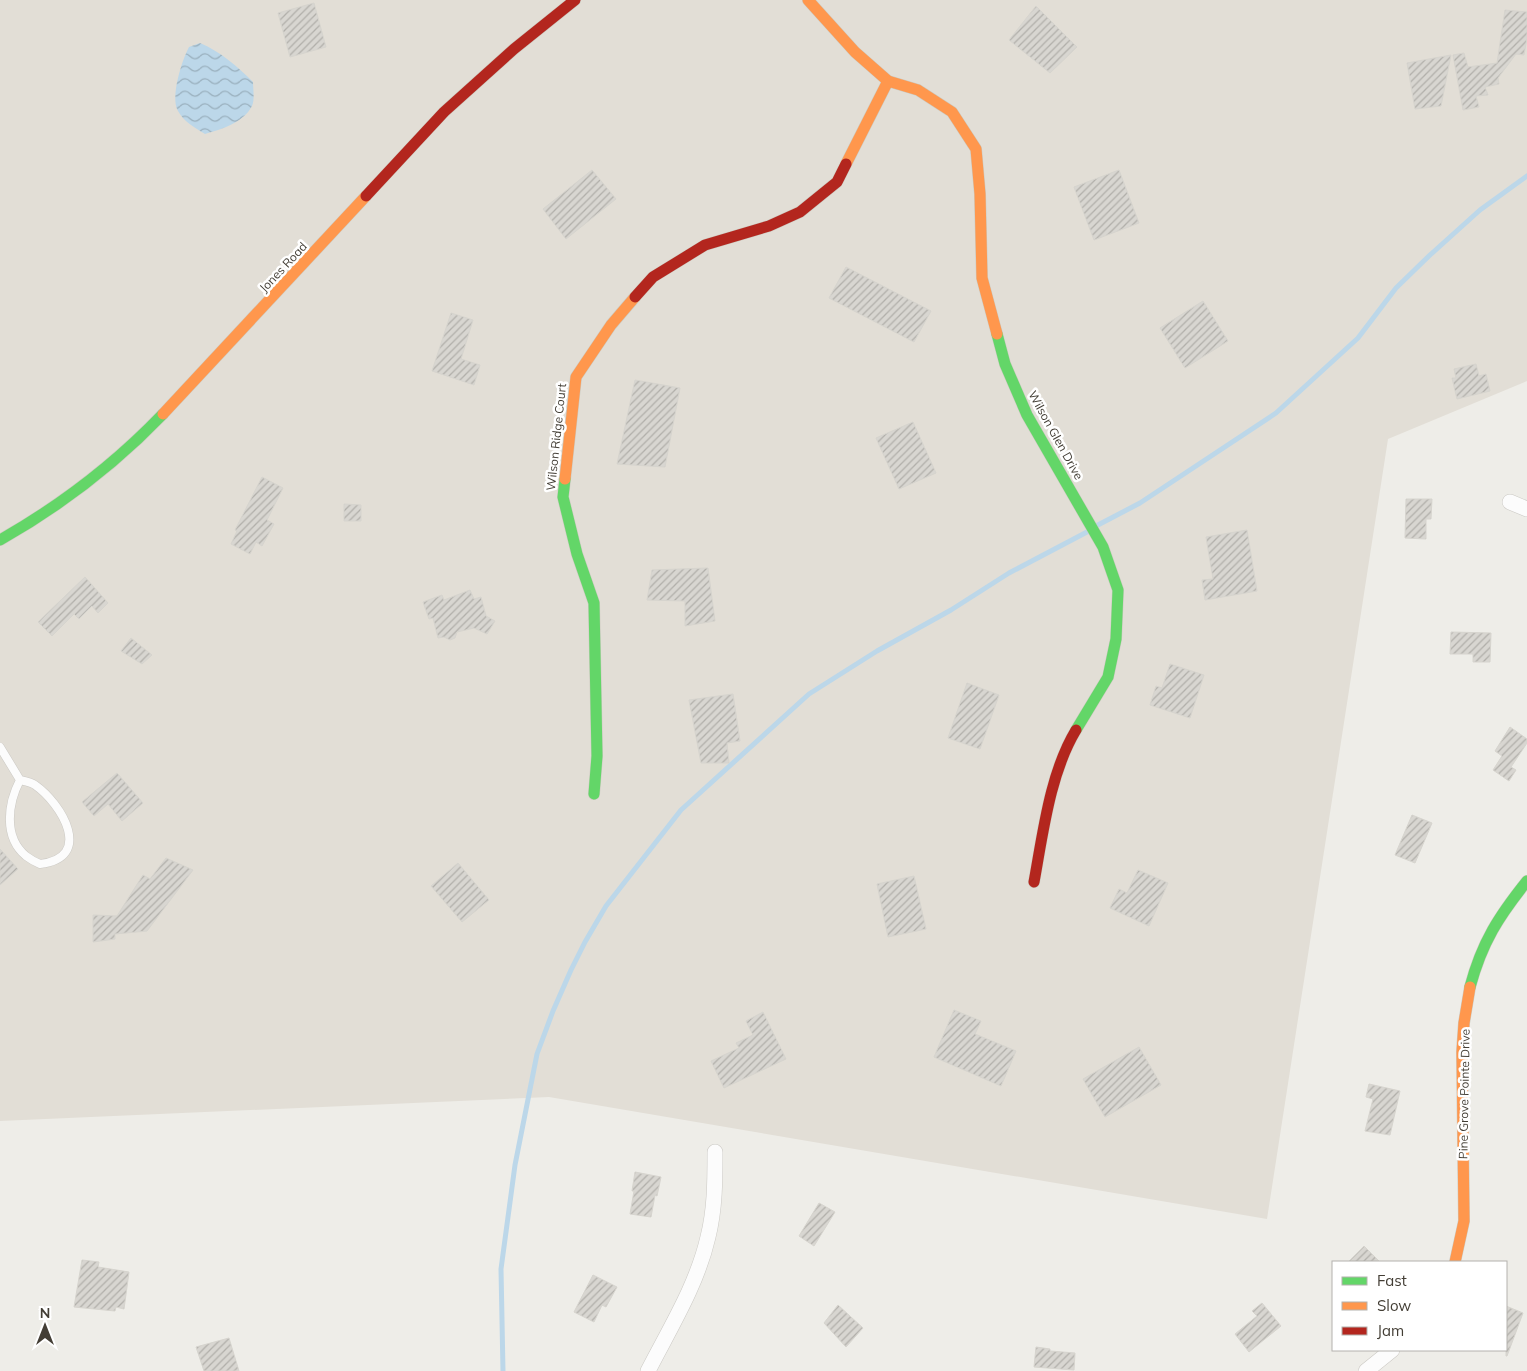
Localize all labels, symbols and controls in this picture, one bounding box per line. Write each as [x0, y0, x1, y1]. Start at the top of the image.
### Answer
street label: Jones Road [256, 239, 310, 295]
street label: Wilson Ridge Court [543, 383, 569, 491]
street label: Wilson Glen Drive [1025, 388, 1087, 482]
street label: Pine Grove Pointe Drive [1455, 1029, 1473, 1159]
legend [1332, 1261, 1507, 1351]
text: Fast [1377, 1271, 1407, 1290]
text: Slow [1377, 1296, 1411, 1315]
north arrow [20, 1301, 70, 1351]
text: N [40, 1304, 50, 1322]
text: Jam [1377, 1321, 1404, 1340]

